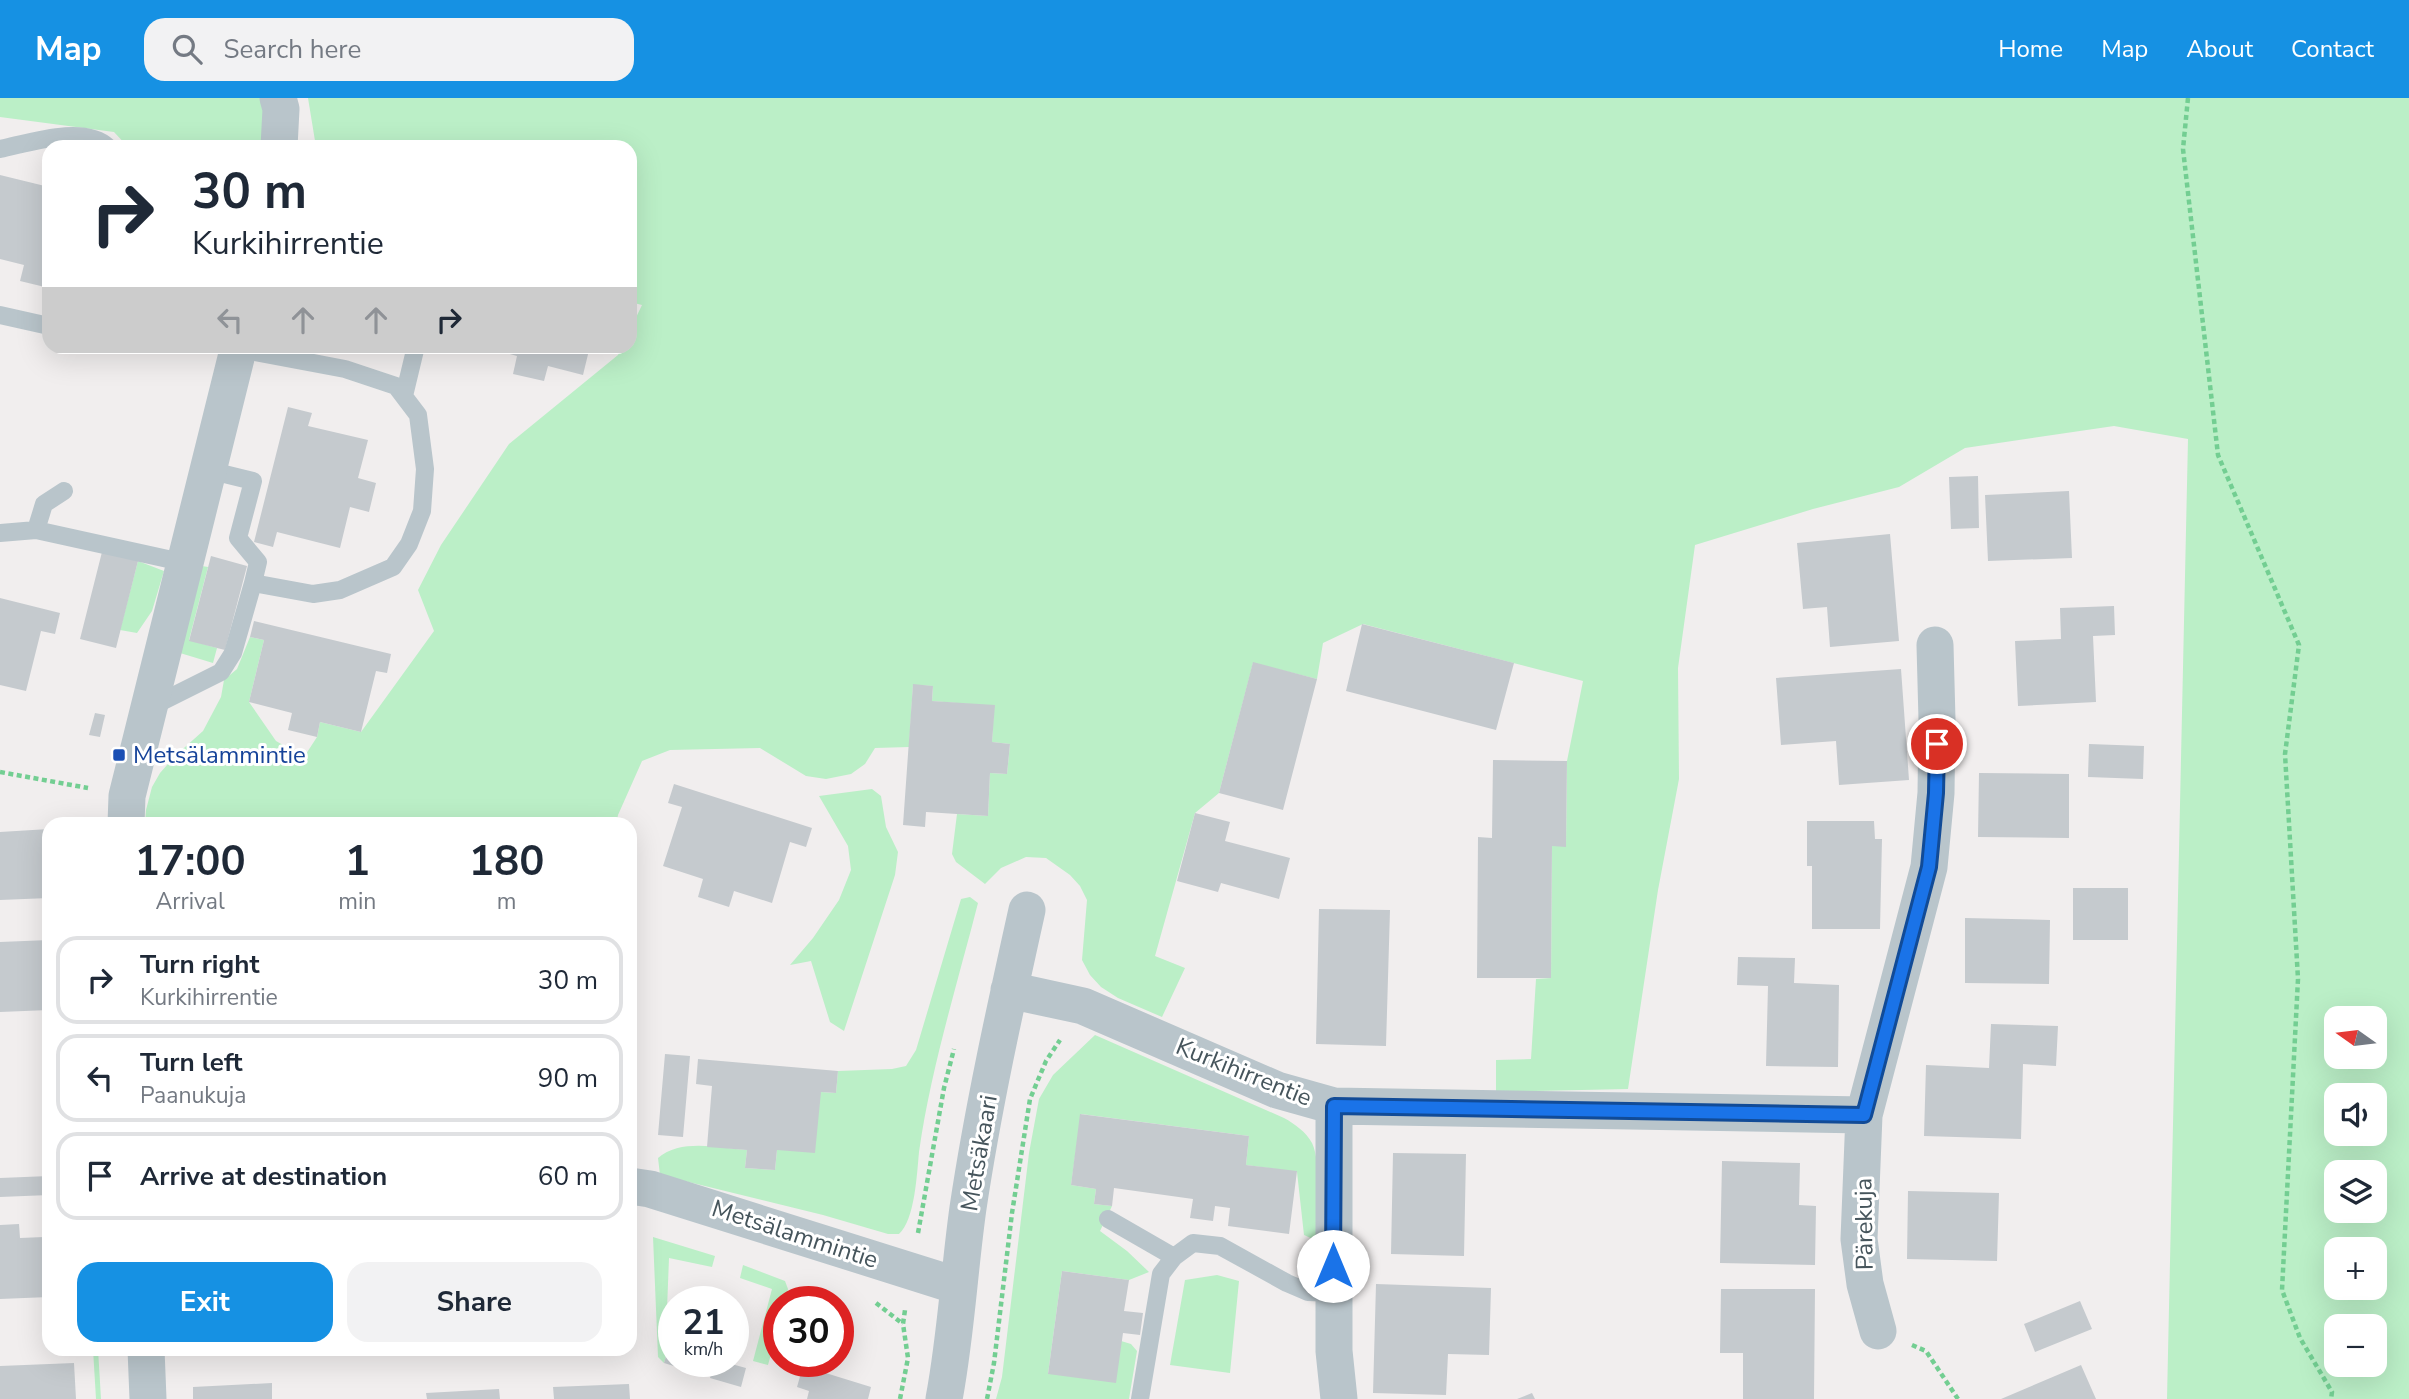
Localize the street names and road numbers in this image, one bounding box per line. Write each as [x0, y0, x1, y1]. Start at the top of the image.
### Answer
street label: Kurkihirrentie [1171, 1030, 1317, 1114]
street label: Metsäkaari [953, 1092, 1005, 1214]
street label: Pärekuja [1847, 1178, 1881, 1270]
street label: Metsälammintie [708, 1192, 882, 1276]

